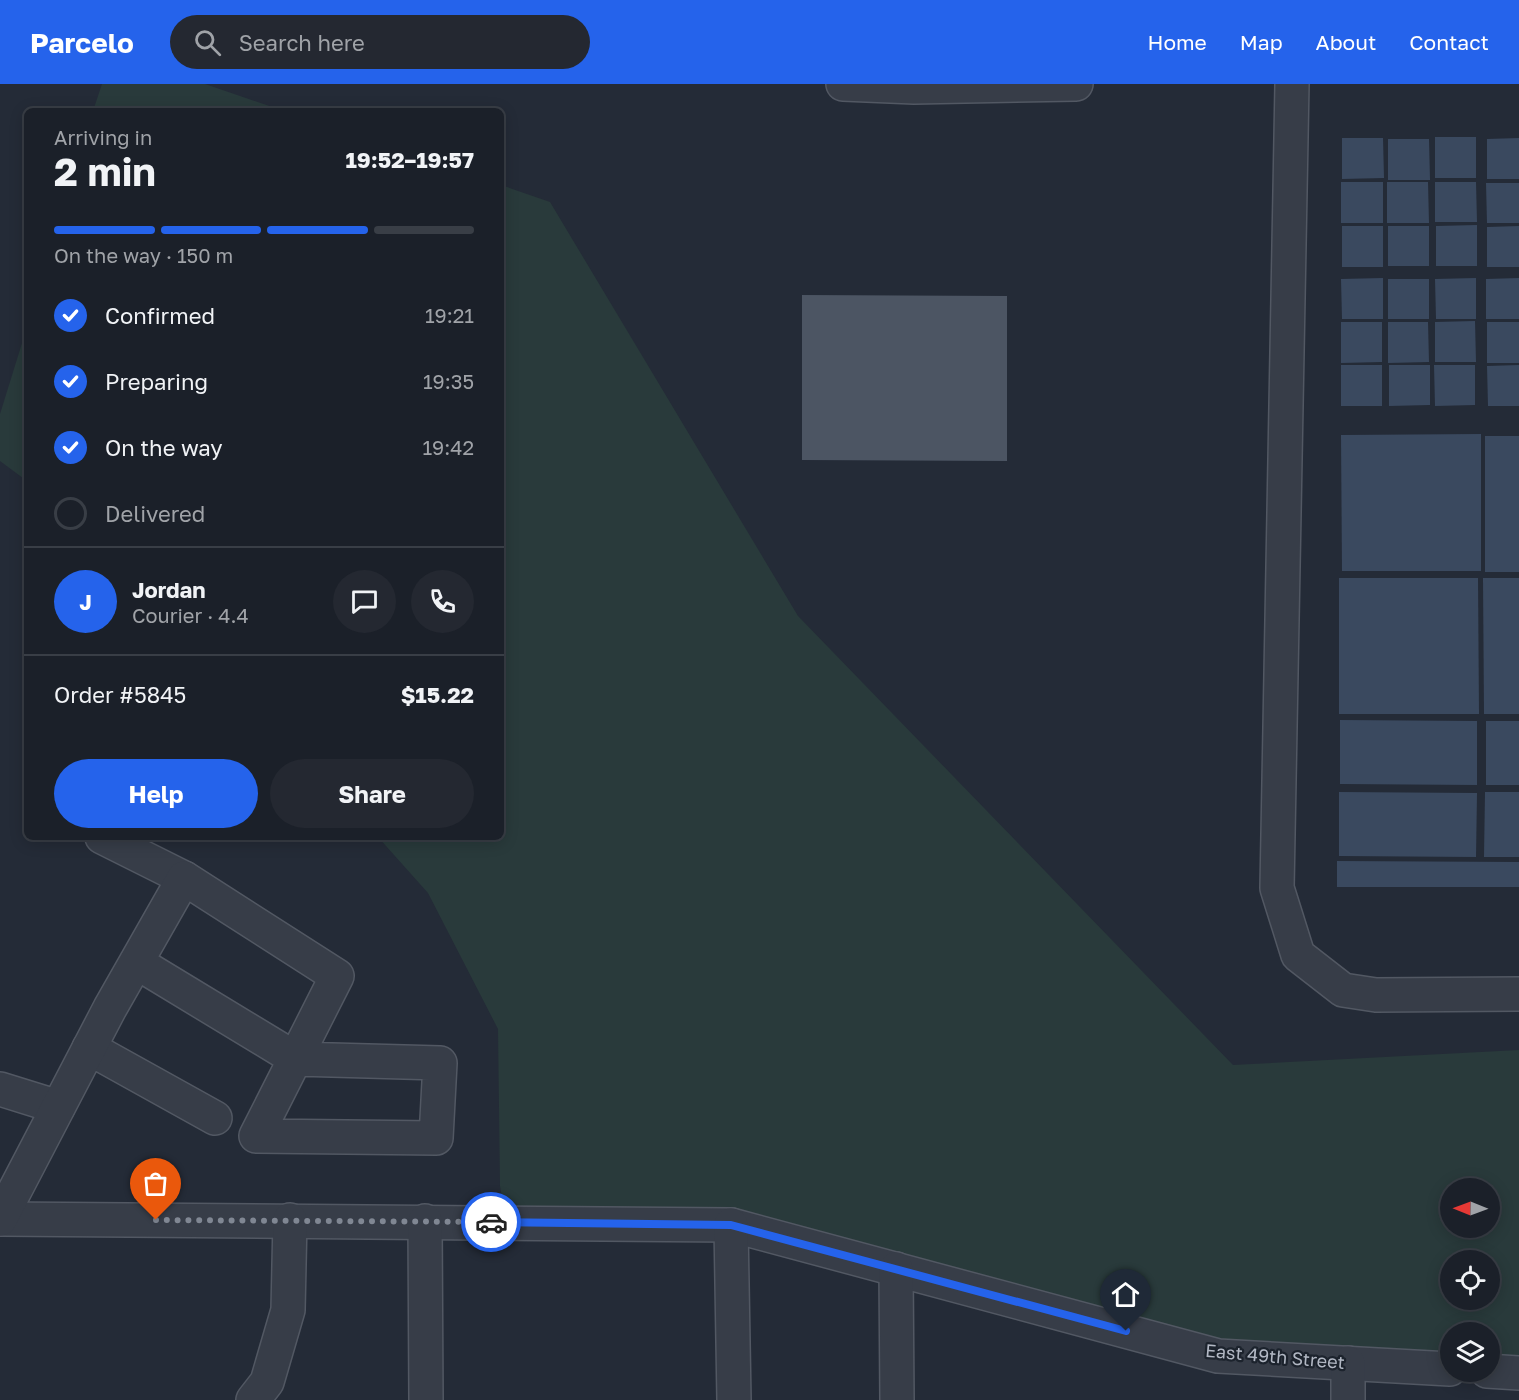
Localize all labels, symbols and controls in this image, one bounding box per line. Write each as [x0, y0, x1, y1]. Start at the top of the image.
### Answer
search box [170, 15, 590, 69]
text: Parcelo [30, 26, 134, 59]
icon: search [191, 26, 224, 59]
text: Search here [239, 29, 365, 56]
text: Home [1147, 29, 1207, 55]
text: Map [1240, 29, 1283, 55]
text: About [1316, 29, 1376, 55]
text: Contact [1409, 29, 1489, 55]
text: Arriving in [54, 125, 152, 149]
text: 19:52–19:57 [345, 146, 474, 173]
text: 2 min [54, 148, 156, 195]
text: On the way · 150 m [54, 243, 233, 267]
icon: check [54, 299, 87, 332]
text: Confirmed [105, 302, 215, 329]
text: 19:21 [425, 303, 474, 327]
icon: check [54, 365, 87, 398]
text: Preparing [105, 368, 208, 395]
text: 19:35 [423, 369, 474, 393]
icon: check [54, 431, 87, 464]
text: On the way [105, 434, 223, 461]
text: 19:42 [422, 435, 474, 459]
text: Delivered [105, 500, 205, 527]
button: chat [333, 570, 396, 633]
button: phone [411, 570, 474, 633]
text: Jordan [132, 576, 206, 603]
text: J [79, 588, 92, 615]
text: Courier · 4.4 [132, 603, 249, 627]
text: Order #5845 [54, 681, 186, 708]
text: $15.22 [401, 681, 474, 708]
button: Help [54, 759, 258, 828]
button: Share [270, 759, 474, 828]
pin [130, 1158, 181, 1220]
icon: bag [139, 1167, 172, 1200]
north arrow [1440, 1178, 1500, 1238]
map controls [1440, 1178, 1500, 1382]
courier [461, 1192, 521, 1252]
icon: car [475, 1206, 508, 1239]
button: locate [1440, 1250, 1500, 1310]
pin [1100, 1269, 1151, 1331]
icon: home [1109, 1278, 1142, 1311]
button: layers [1440, 1322, 1500, 1382]
street label: East 49th Street [1204, 1339, 1346, 1373]

